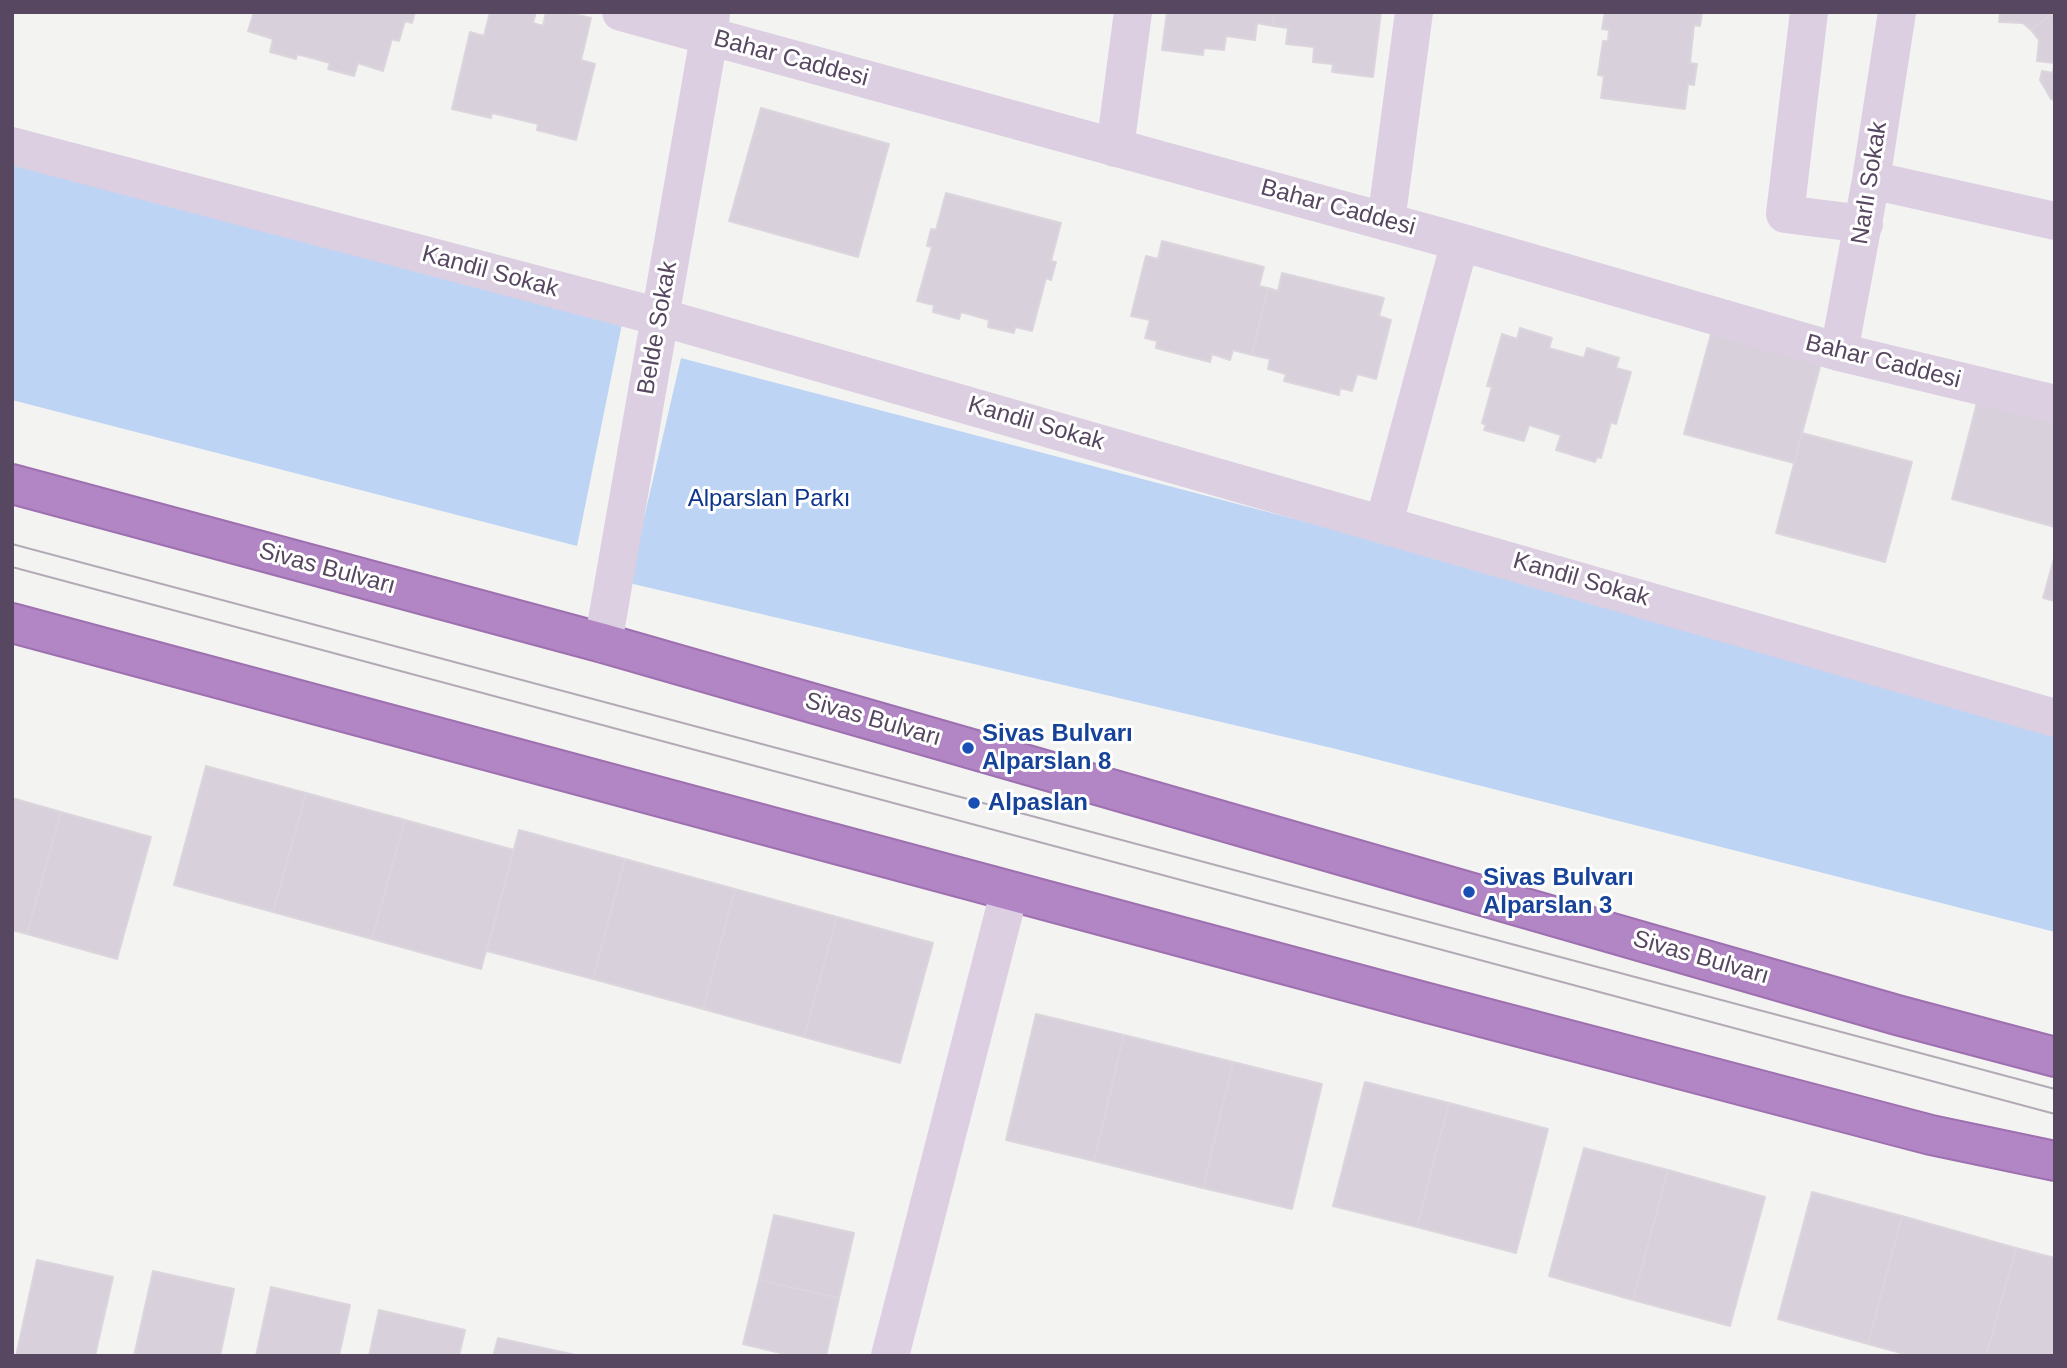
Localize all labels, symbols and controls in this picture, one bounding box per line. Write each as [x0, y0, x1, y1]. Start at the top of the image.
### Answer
street label: Bahar Caddesi [711, 25, 871, 93]
street label: Narlı Sokak [1846, 119, 1894, 247]
street label: Bahar Caddesi [1258, 174, 1418, 242]
street label: Kandil Sokak [419, 240, 561, 304]
street label: Belde Sokak [632, 259, 684, 397]
street label: Bahar Caddesi [1802, 329, 1964, 395]
street label: Kandil Sokak [965, 391, 1107, 457]
park label: Alparslan Parkı [688, 485, 850, 513]
street label: Sivas Bulvarı [256, 537, 398, 601]
street label: Kandil Sokak [1510, 547, 1652, 613]
street label: Sivas Bulvarı [802, 687, 944, 753]
place label: Sivas Bulvarı Alparslan 8 [982, 720, 1133, 776]
marker: Sivas Bulvarı Alparslan 8 [960, 740, 976, 756]
place label: Alpaslan [988, 789, 1088, 817]
marker: Alpaslan [966, 795, 982, 811]
place label: Sivas Bulvarı Alparslan 3 [1483, 864, 1634, 920]
marker: Sivas Bulvarı Alparslan 3 [1461, 884, 1477, 900]
street label: Sivas Bulvarı [1630, 925, 1772, 991]

